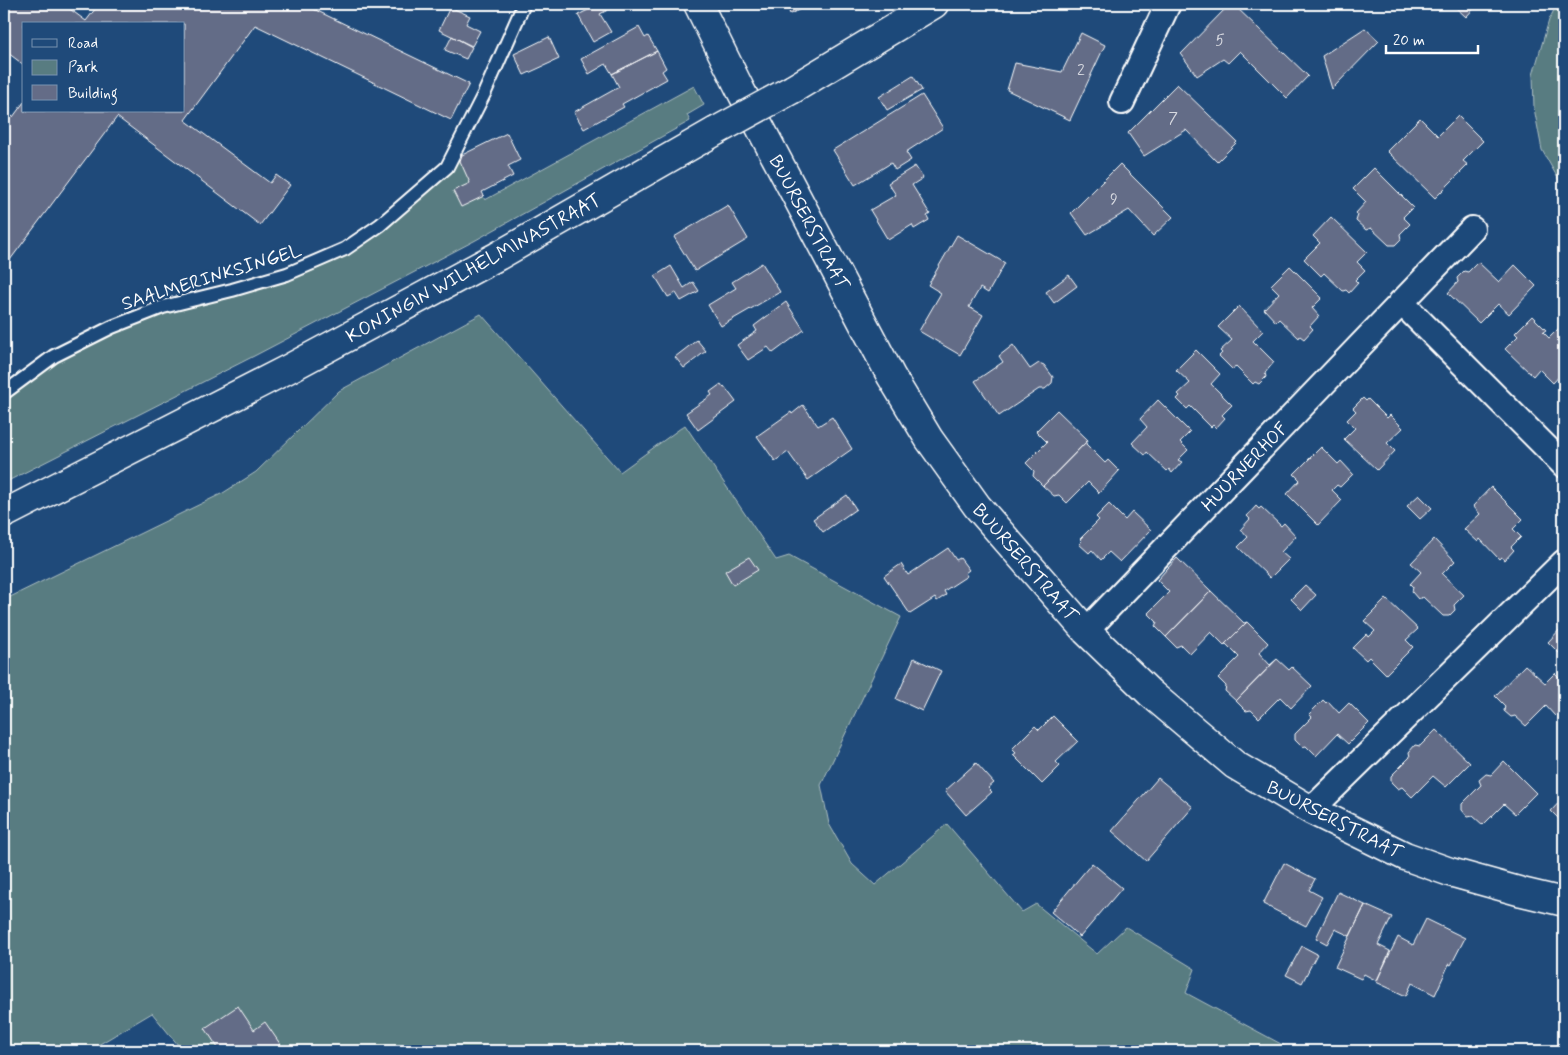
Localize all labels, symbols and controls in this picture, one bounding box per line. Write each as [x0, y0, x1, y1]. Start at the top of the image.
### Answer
legend [22, 22, 185, 112]
scale bar [1386, 22, 1478, 54]
house number: 5 [1215, 30, 1225, 51]
text: 20 m [1393, 31, 1425, 51]
text: Road [68, 34, 98, 54]
text: Park [68, 58, 98, 78]
house number: 2 [1077, 60, 1085, 81]
text: Building [68, 84, 118, 105]
house number: 7 [1168, 108, 1178, 129]
street label: BUURSERSTRAAT [763, 151, 855, 295]
street label: KONINGIN WILHELMINASTRAAT [342, 188, 606, 349]
house number: 9 [1110, 189, 1118, 210]
street label: SAALMERINKSINGEL [118, 238, 305, 317]
street label: HUURNERHOF [1196, 417, 1294, 517]
street label: BUURSERSTRAAT [966, 498, 1084, 628]
street label: BUURSERSTRAAT [1262, 775, 1407, 866]

